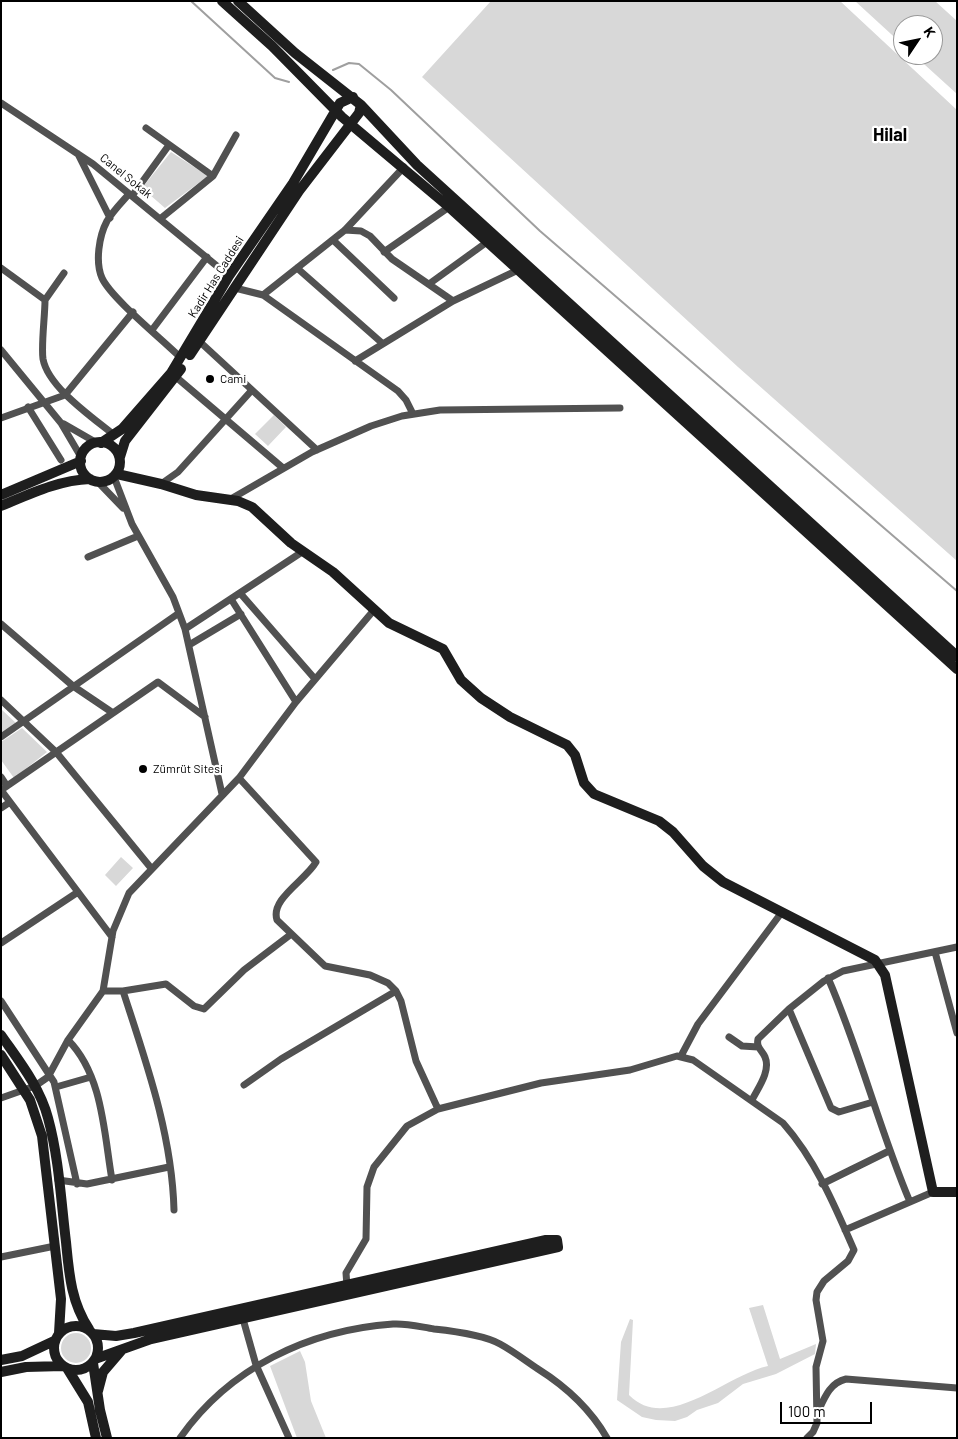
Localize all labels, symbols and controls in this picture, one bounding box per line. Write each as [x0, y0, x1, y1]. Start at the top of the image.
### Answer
north arrow [893, 15, 943, 65]
text: K [921, 23, 940, 40]
district label: Hilal [873, 124, 907, 146]
street label: Canel Sokak [97, 151, 155, 201]
street label: Kadir Has Caddesi [185, 234, 247, 320]
place label: Cami [220, 372, 246, 386]
marker: Cami [204, 373, 216, 385]
place label: Zümrüt Sitesi [153, 762, 223, 776]
marker: Zümrüt Sitesi [137, 763, 149, 775]
scale bar [783, 1392, 876, 1424]
text: 100 m [788, 1402, 826, 1420]

